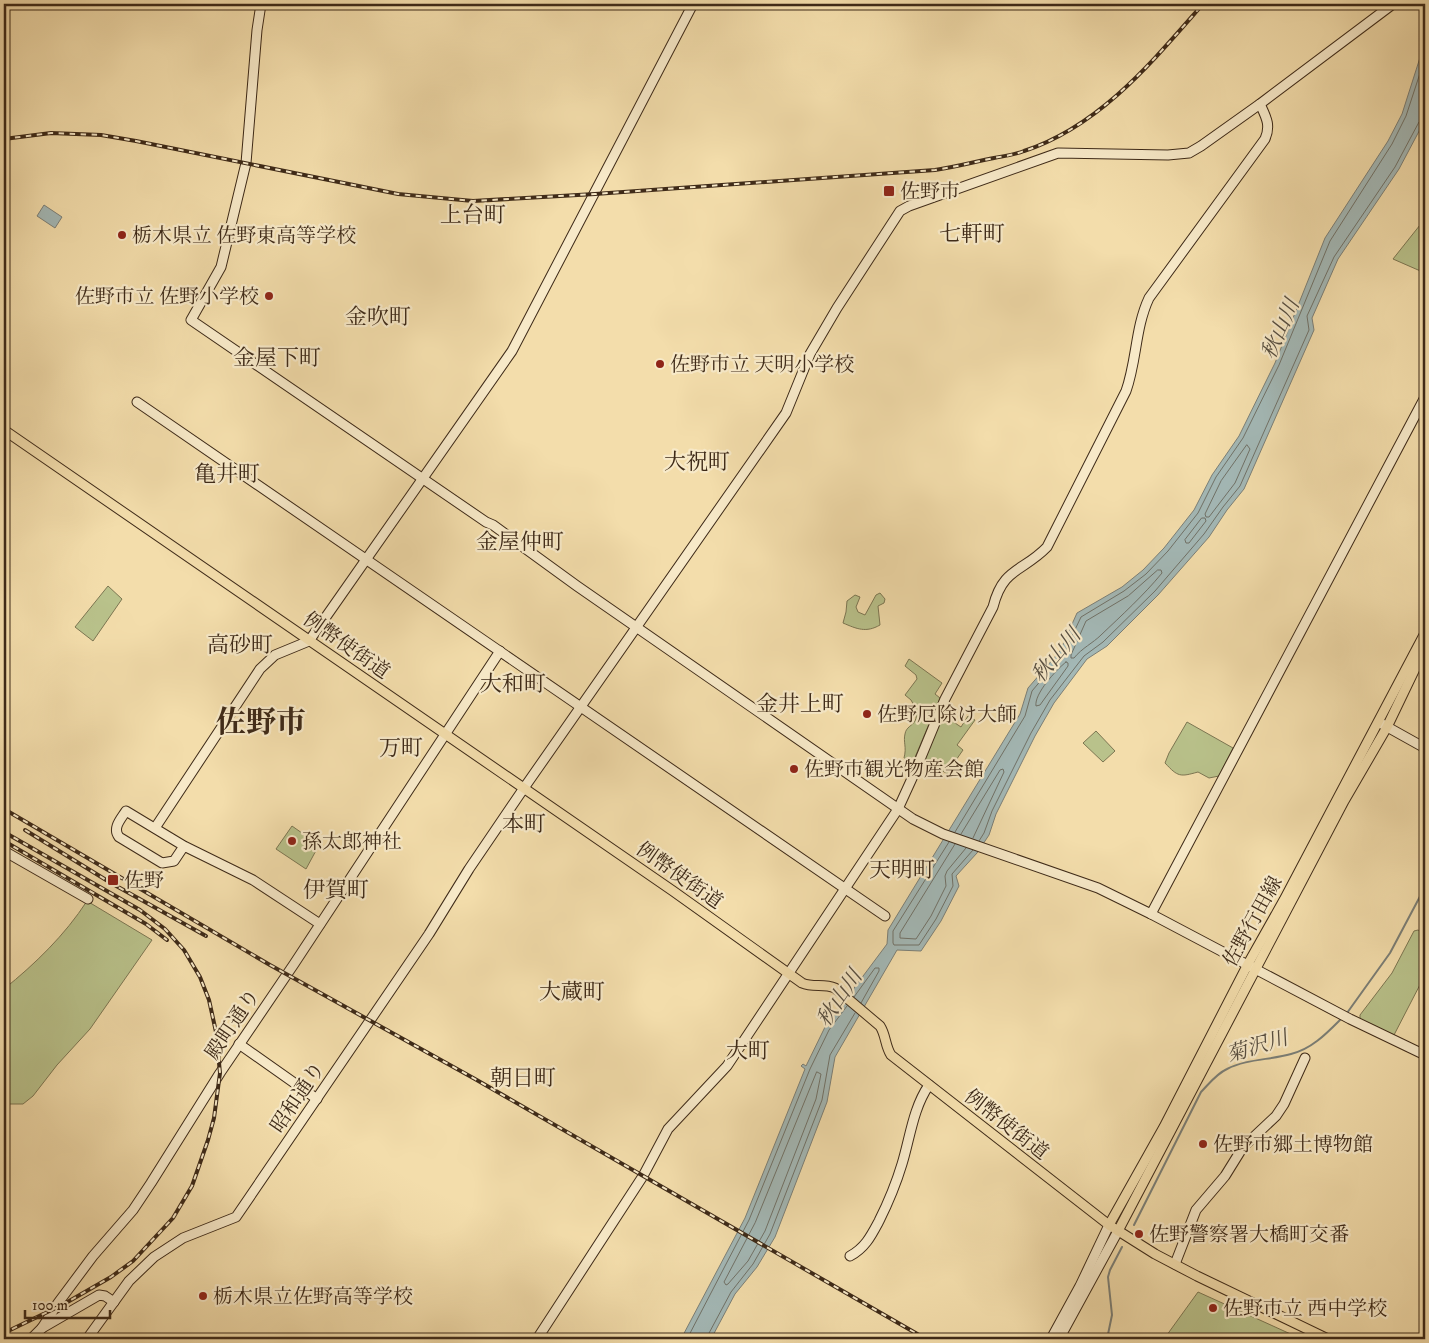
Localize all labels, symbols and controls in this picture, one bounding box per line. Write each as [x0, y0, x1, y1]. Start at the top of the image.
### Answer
place label: 佐野市 [900, 180, 960, 205]
marker: 佐野市 [882, 184, 896, 198]
district label: 上台町 [440, 202, 506, 229]
district label: 七軒町 [939, 221, 1005, 248]
place label: 栃木県立 佐野東高等学校 [132, 224, 356, 249]
marker: 栃木県立 佐野東高等学校 [116, 229, 128, 241]
place label: 佐野市立 佐野小学校 [75, 285, 259, 310]
marker: 佐野市立 佐野小学校 [263, 290, 275, 302]
water label: 秋山川 [1256, 294, 1306, 363]
district label: 金吹町 [345, 304, 411, 331]
district label: 金屋下町 [233, 345, 321, 372]
place label: 佐野市立 天明小学校 [670, 353, 854, 378]
marker: 佐野市立 天明小学校 [654, 358, 666, 370]
district label: 大祝町 [664, 449, 730, 476]
district label: 亀井町 [194, 461, 260, 488]
district label: 金屋仲町 [476, 529, 564, 556]
street label: 例幣使街道 [298, 607, 394, 685]
water label: 秋山川 [1027, 622, 1088, 688]
district label: 高砂町 [207, 632, 273, 659]
district label: 大和町 [480, 671, 546, 698]
district label: 金井上町 [756, 691, 844, 718]
place label: 佐野厄除け大師 [877, 703, 1017, 728]
district label: 佐野市 [216, 705, 306, 742]
marker: 佐野厄除け大師 [861, 708, 873, 720]
district label: 万町 [379, 735, 423, 762]
place label: 佐野市観光物産会館 [804, 758, 984, 783]
marker: 佐野市観光物産会館 [788, 763, 800, 775]
district label: 本町 [502, 811, 546, 838]
place label: 孫太郎神社 [302, 830, 402, 855]
marker: 孫太郎神社 [286, 835, 298, 847]
street label: 例幣使街道 [631, 837, 727, 915]
district label: 天明町 [869, 857, 935, 884]
place label: 佐野 [124, 869, 164, 894]
street label: 佐野行田線 [1218, 872, 1288, 972]
marker: 佐野 [106, 873, 120, 887]
district label: 伊賀町 [303, 877, 369, 904]
water label: 秋山川 [811, 964, 869, 1032]
district label: 大蔵町 [539, 979, 605, 1006]
street label: 殿町通り [201, 985, 266, 1065]
water label: 菊沢川 [1223, 1025, 1293, 1069]
district label: 大町 [726, 1038, 770, 1065]
street label: 昭和通り [266, 1058, 331, 1138]
district label: 朝日町 [490, 1065, 556, 1092]
street label: 例幣使街道 [959, 1085, 1053, 1166]
place label: 佐野市郷土博物館 [1213, 1133, 1373, 1158]
marker: 佐野市郷土博物館 [1197, 1138, 1209, 1150]
place label: 佐野警察署大橋町交番 [1149, 1223, 1349, 1248]
marker: 佐野警察署大橋町交番 [1133, 1228, 1145, 1240]
place label: 栃木県立佐野高等学校 [213, 1285, 413, 1310]
scale bar [25, 1288, 110, 1320]
marker: 栃木県立佐野高等学校 [197, 1290, 209, 1302]
text: 100 m [32, 1296, 68, 1315]
place label: 佐野市立 西中学校 [1223, 1297, 1387, 1322]
marker: 佐野市立 西中学校 [1207, 1302, 1219, 1314]

